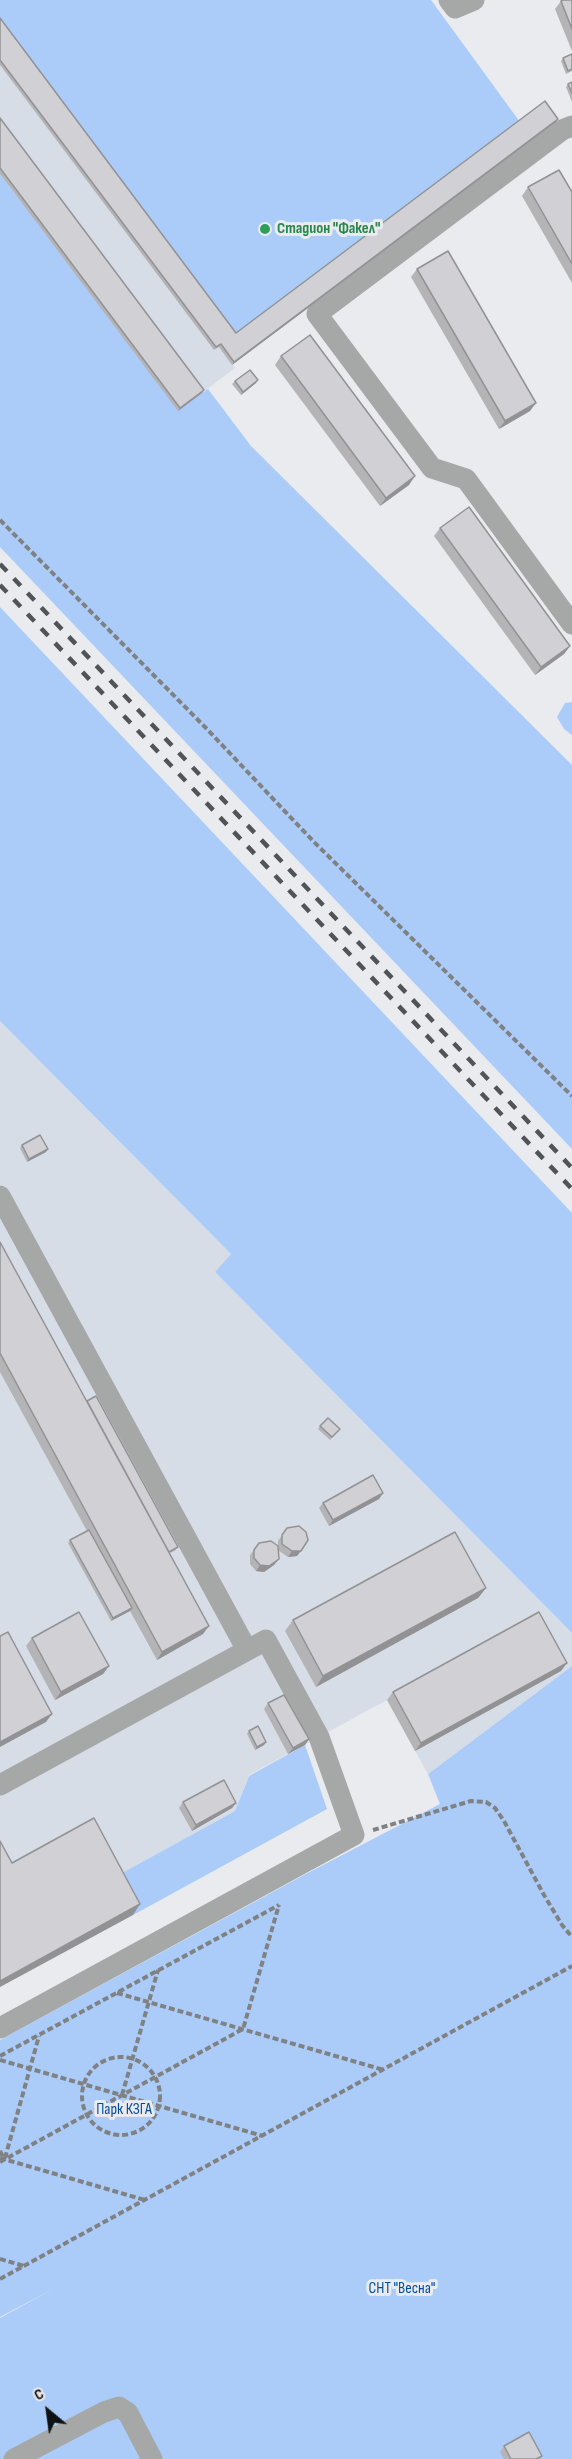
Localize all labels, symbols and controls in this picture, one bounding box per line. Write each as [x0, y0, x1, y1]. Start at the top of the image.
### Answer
place label: Стадион "Факел" [277, 219, 380, 239]
marker: Стадион "Факел" [258, 222, 272, 236]
park label: Парк КЗГА [96, 2100, 152, 2120]
park label: СНТ "Весна" [369, 2279, 435, 2299]
north arrow [18, 2381, 78, 2441]
text: С [31, 2385, 47, 2405]

